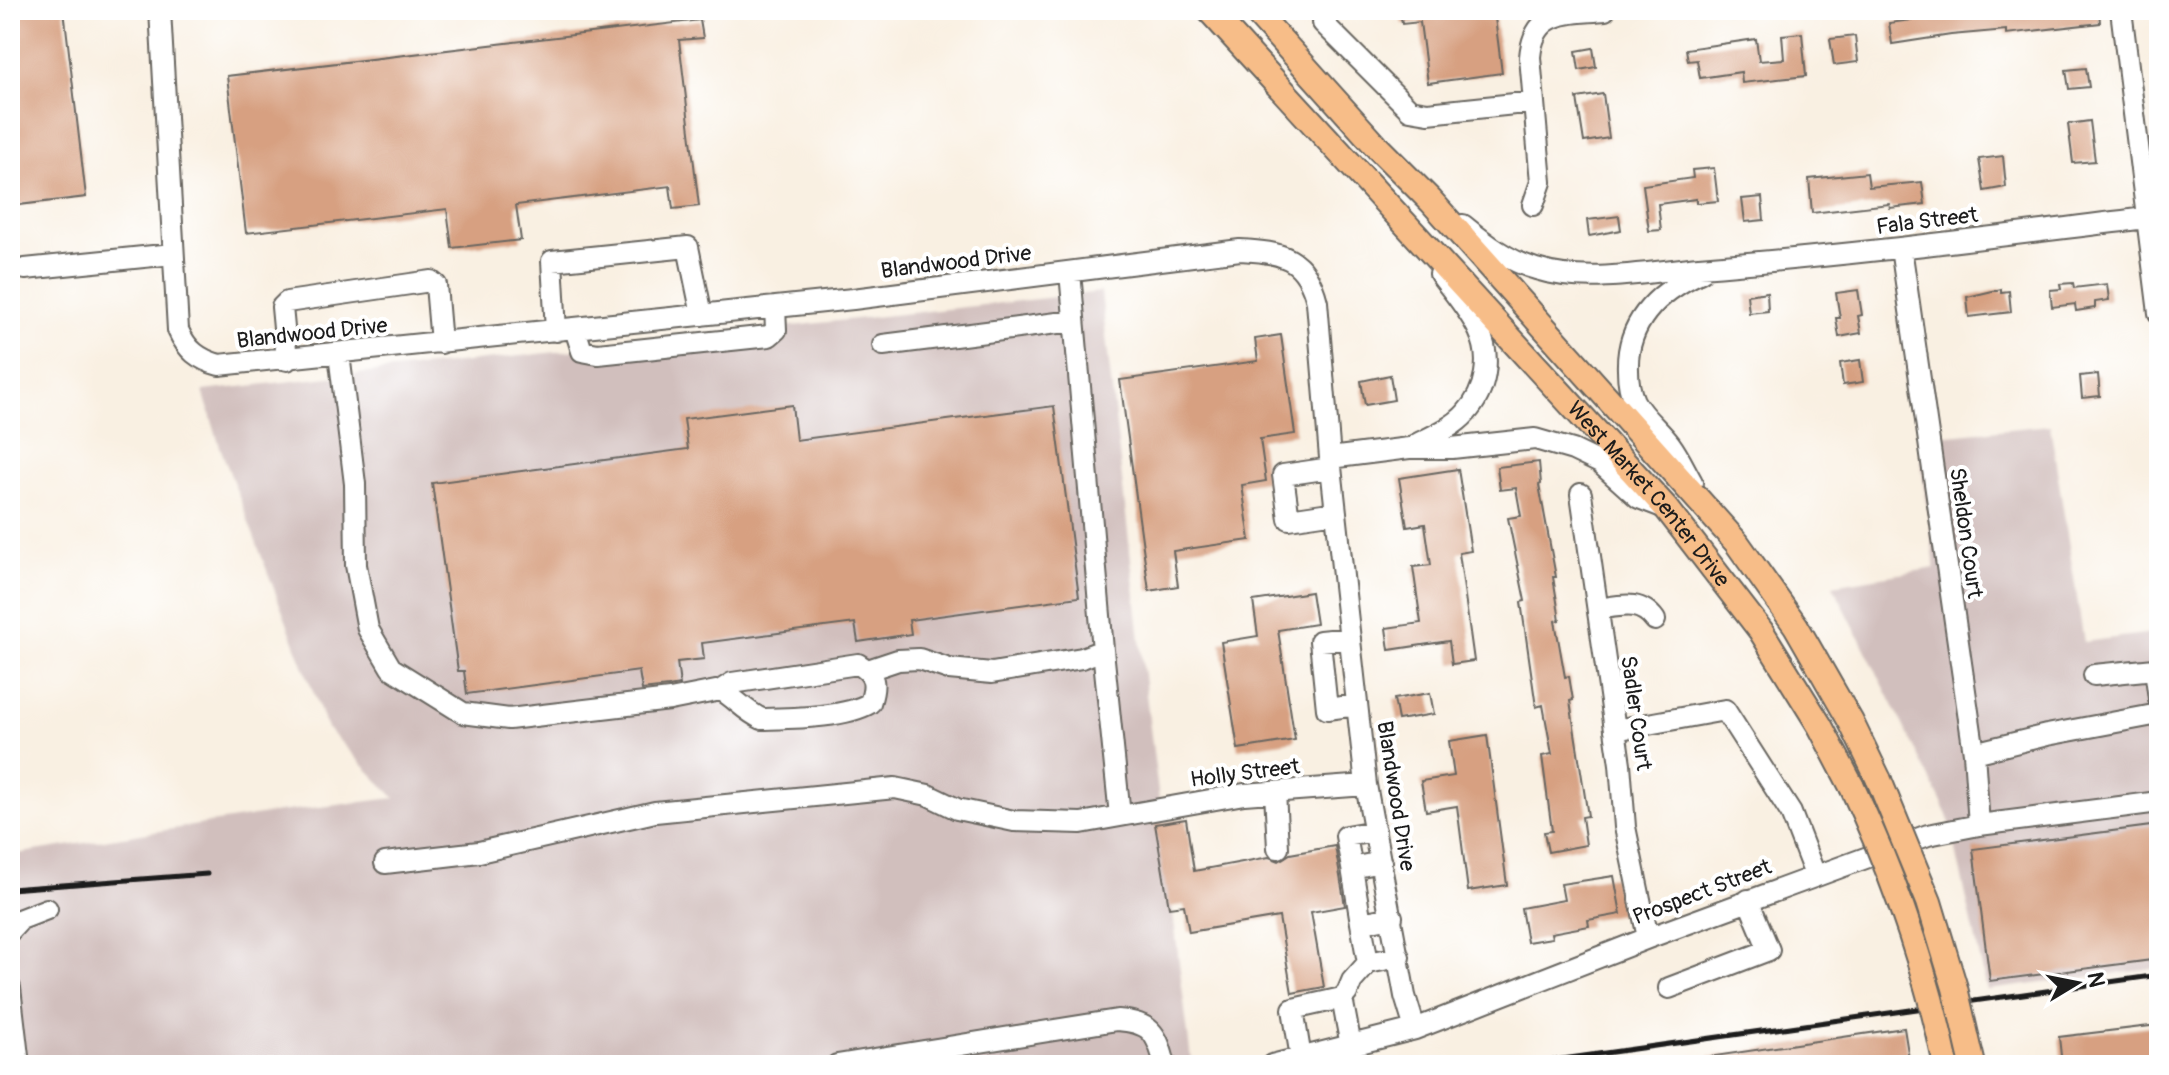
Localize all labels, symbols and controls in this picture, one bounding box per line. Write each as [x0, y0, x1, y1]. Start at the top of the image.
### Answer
street label: Fala Street [1875, 201, 1979, 241]
street label: Blandwood Drive [879, 239, 1033, 285]
street label: Blandwood Drive [235, 311, 389, 355]
street label: West Market Center Drive [1561, 395, 1736, 593]
street label: Sheldon Court [1943, 466, 1989, 600]
street label: Sadler Court [1614, 654, 1658, 772]
street label: Blandwood Drive [1370, 719, 1422, 873]
street label: Holly Street [1189, 752, 1301, 794]
street label: Prospect Street [1629, 853, 1776, 931]
north arrow [2037, 943, 2117, 1023]
text: N [2081, 970, 2111, 990]

